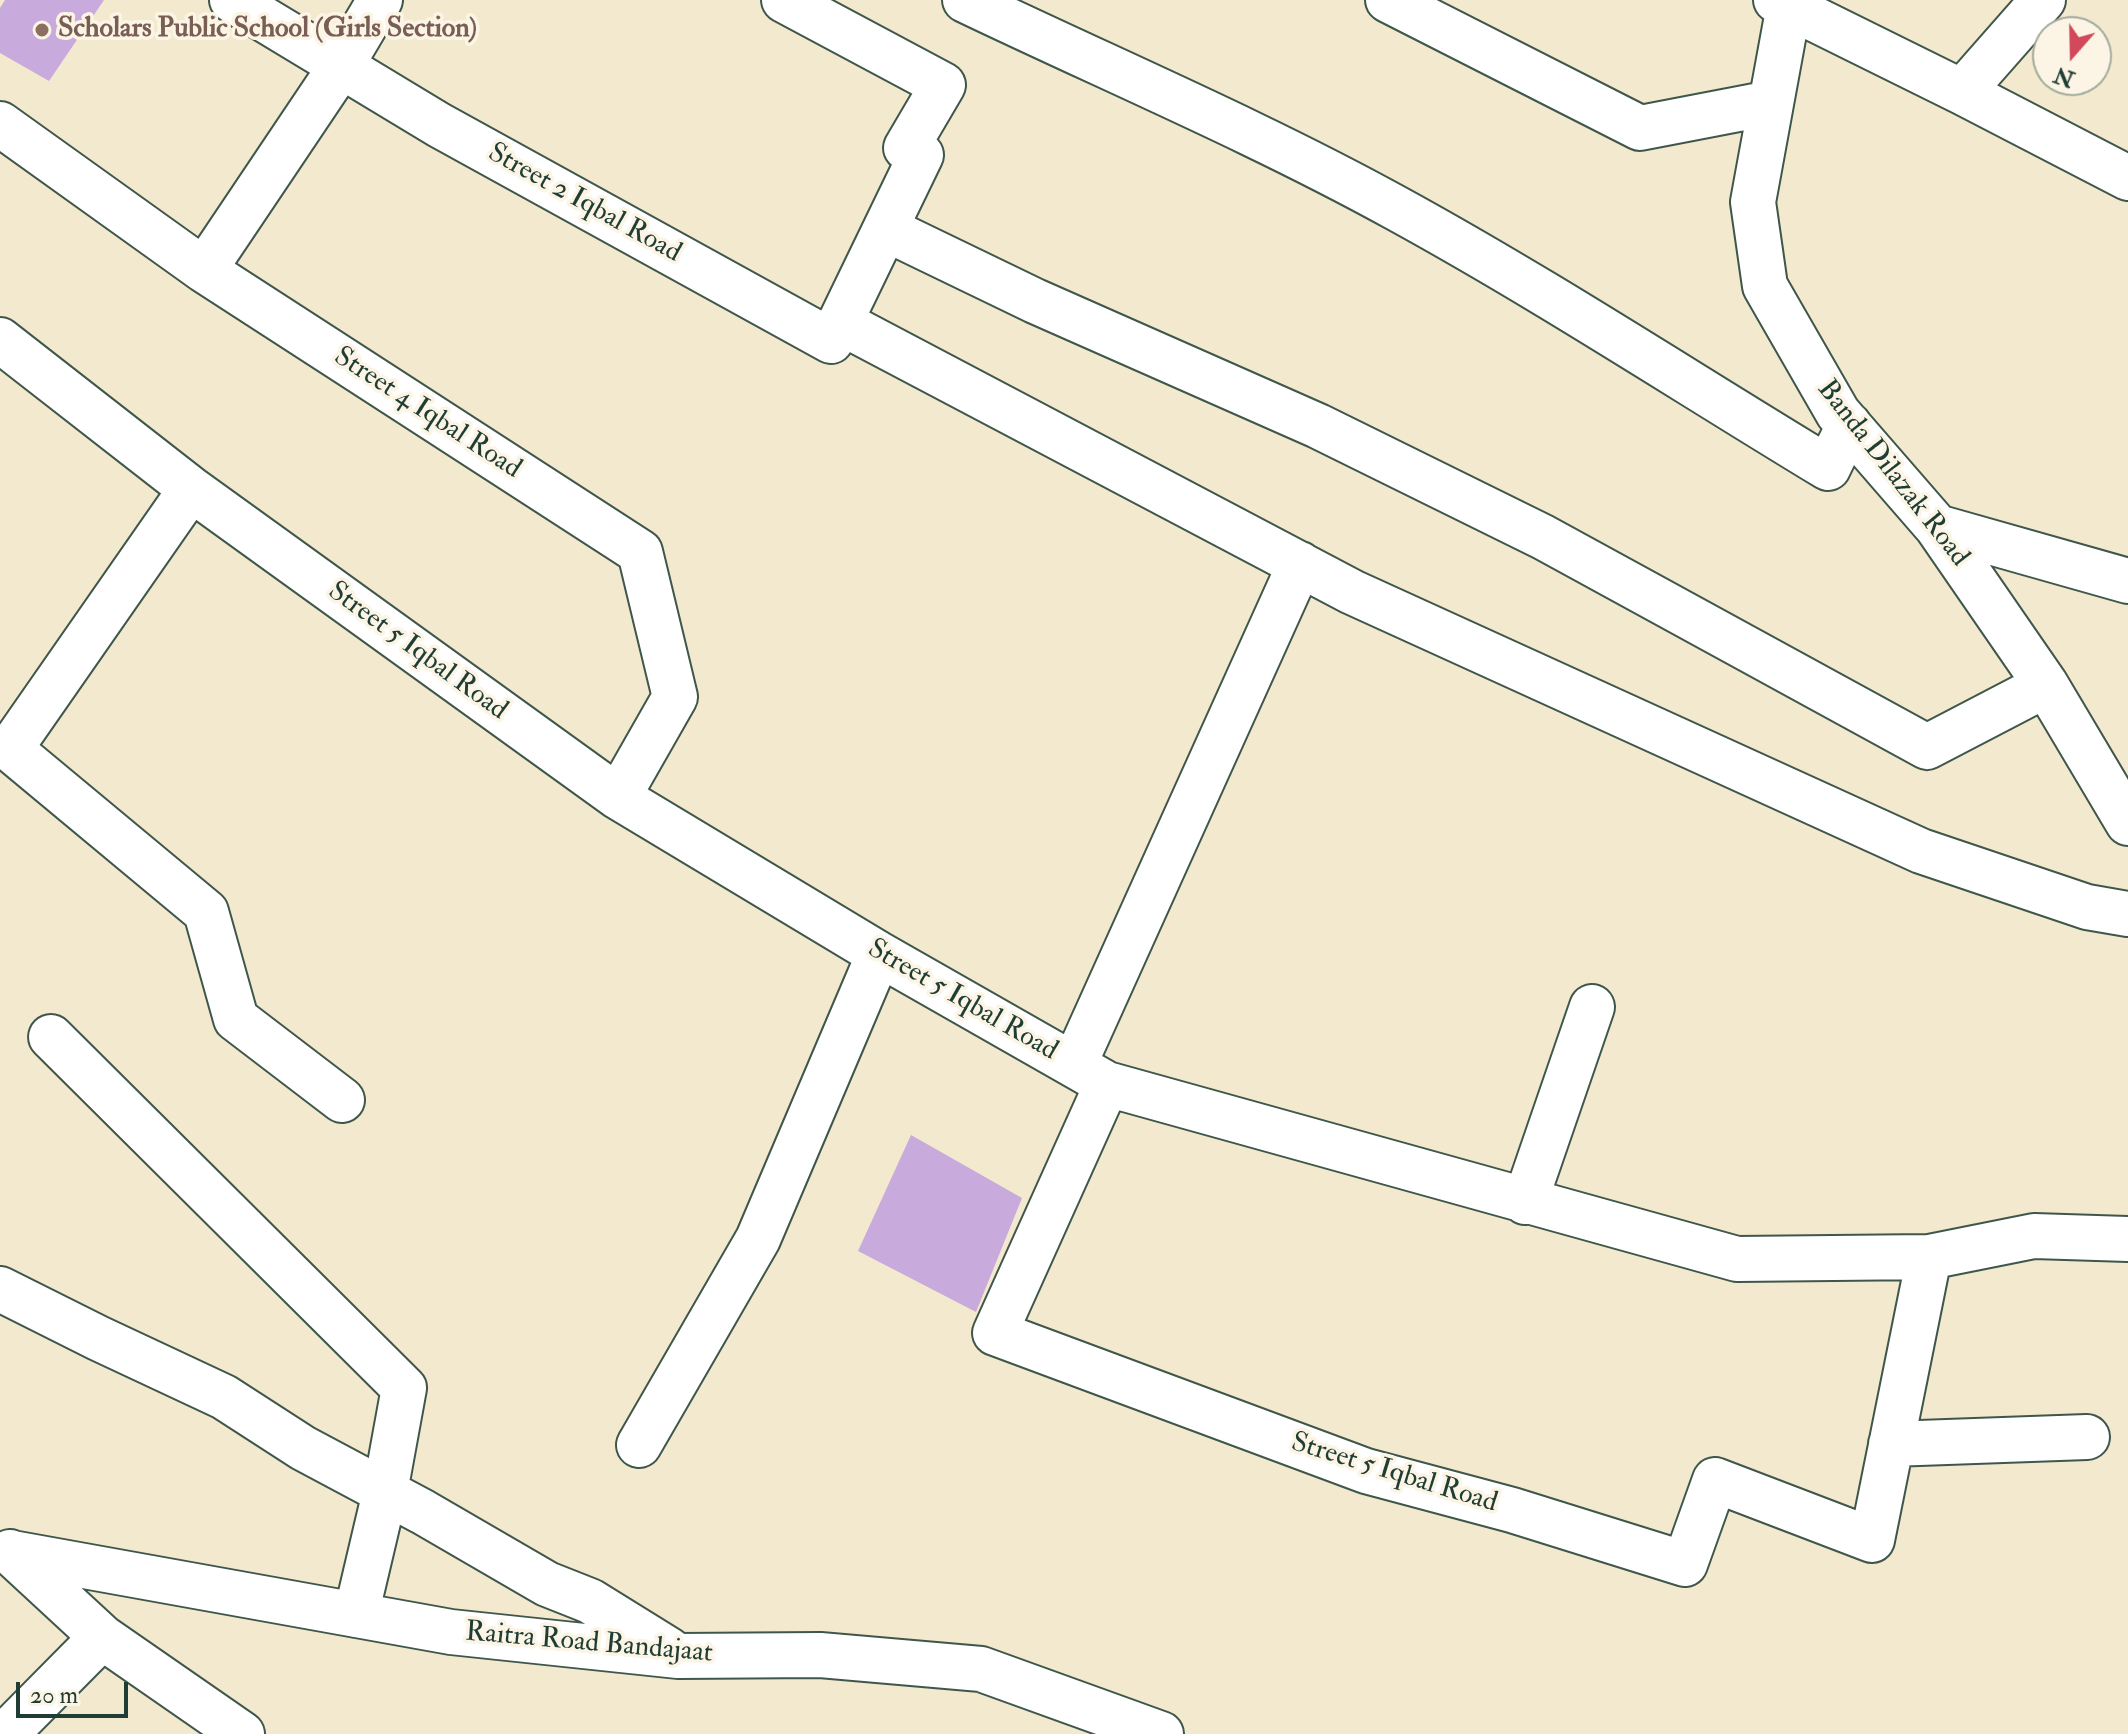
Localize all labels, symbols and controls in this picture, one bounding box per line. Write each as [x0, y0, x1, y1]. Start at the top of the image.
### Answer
place label: Scholars Public School (Girls Section) [58, 13, 477, 47]
north arrow [2032, 16, 2112, 96]
marker: Scholars Public School (Girls Section) [33, 21, 51, 39]
text: N [2050, 60, 2079, 93]
street label: Street 2 Iqbal Road [482, 137, 686, 271]
street label: Street 4 Iqbal Road [327, 341, 527, 487]
street label: Banda Dilazak Road [1809, 374, 1975, 574]
street label: Street 5 Iqbal Road [321, 576, 513, 728]
street label: Street 5 Iqbal Road [861, 933, 1063, 1069]
street label: Street 5 Iqbal Road [1287, 1427, 1501, 1521]
street label: Raitra Road Bandajaat [464, 1616, 714, 1672]
scale bar [20, 1666, 132, 1716]
text: 20 m [30, 1680, 78, 1711]

